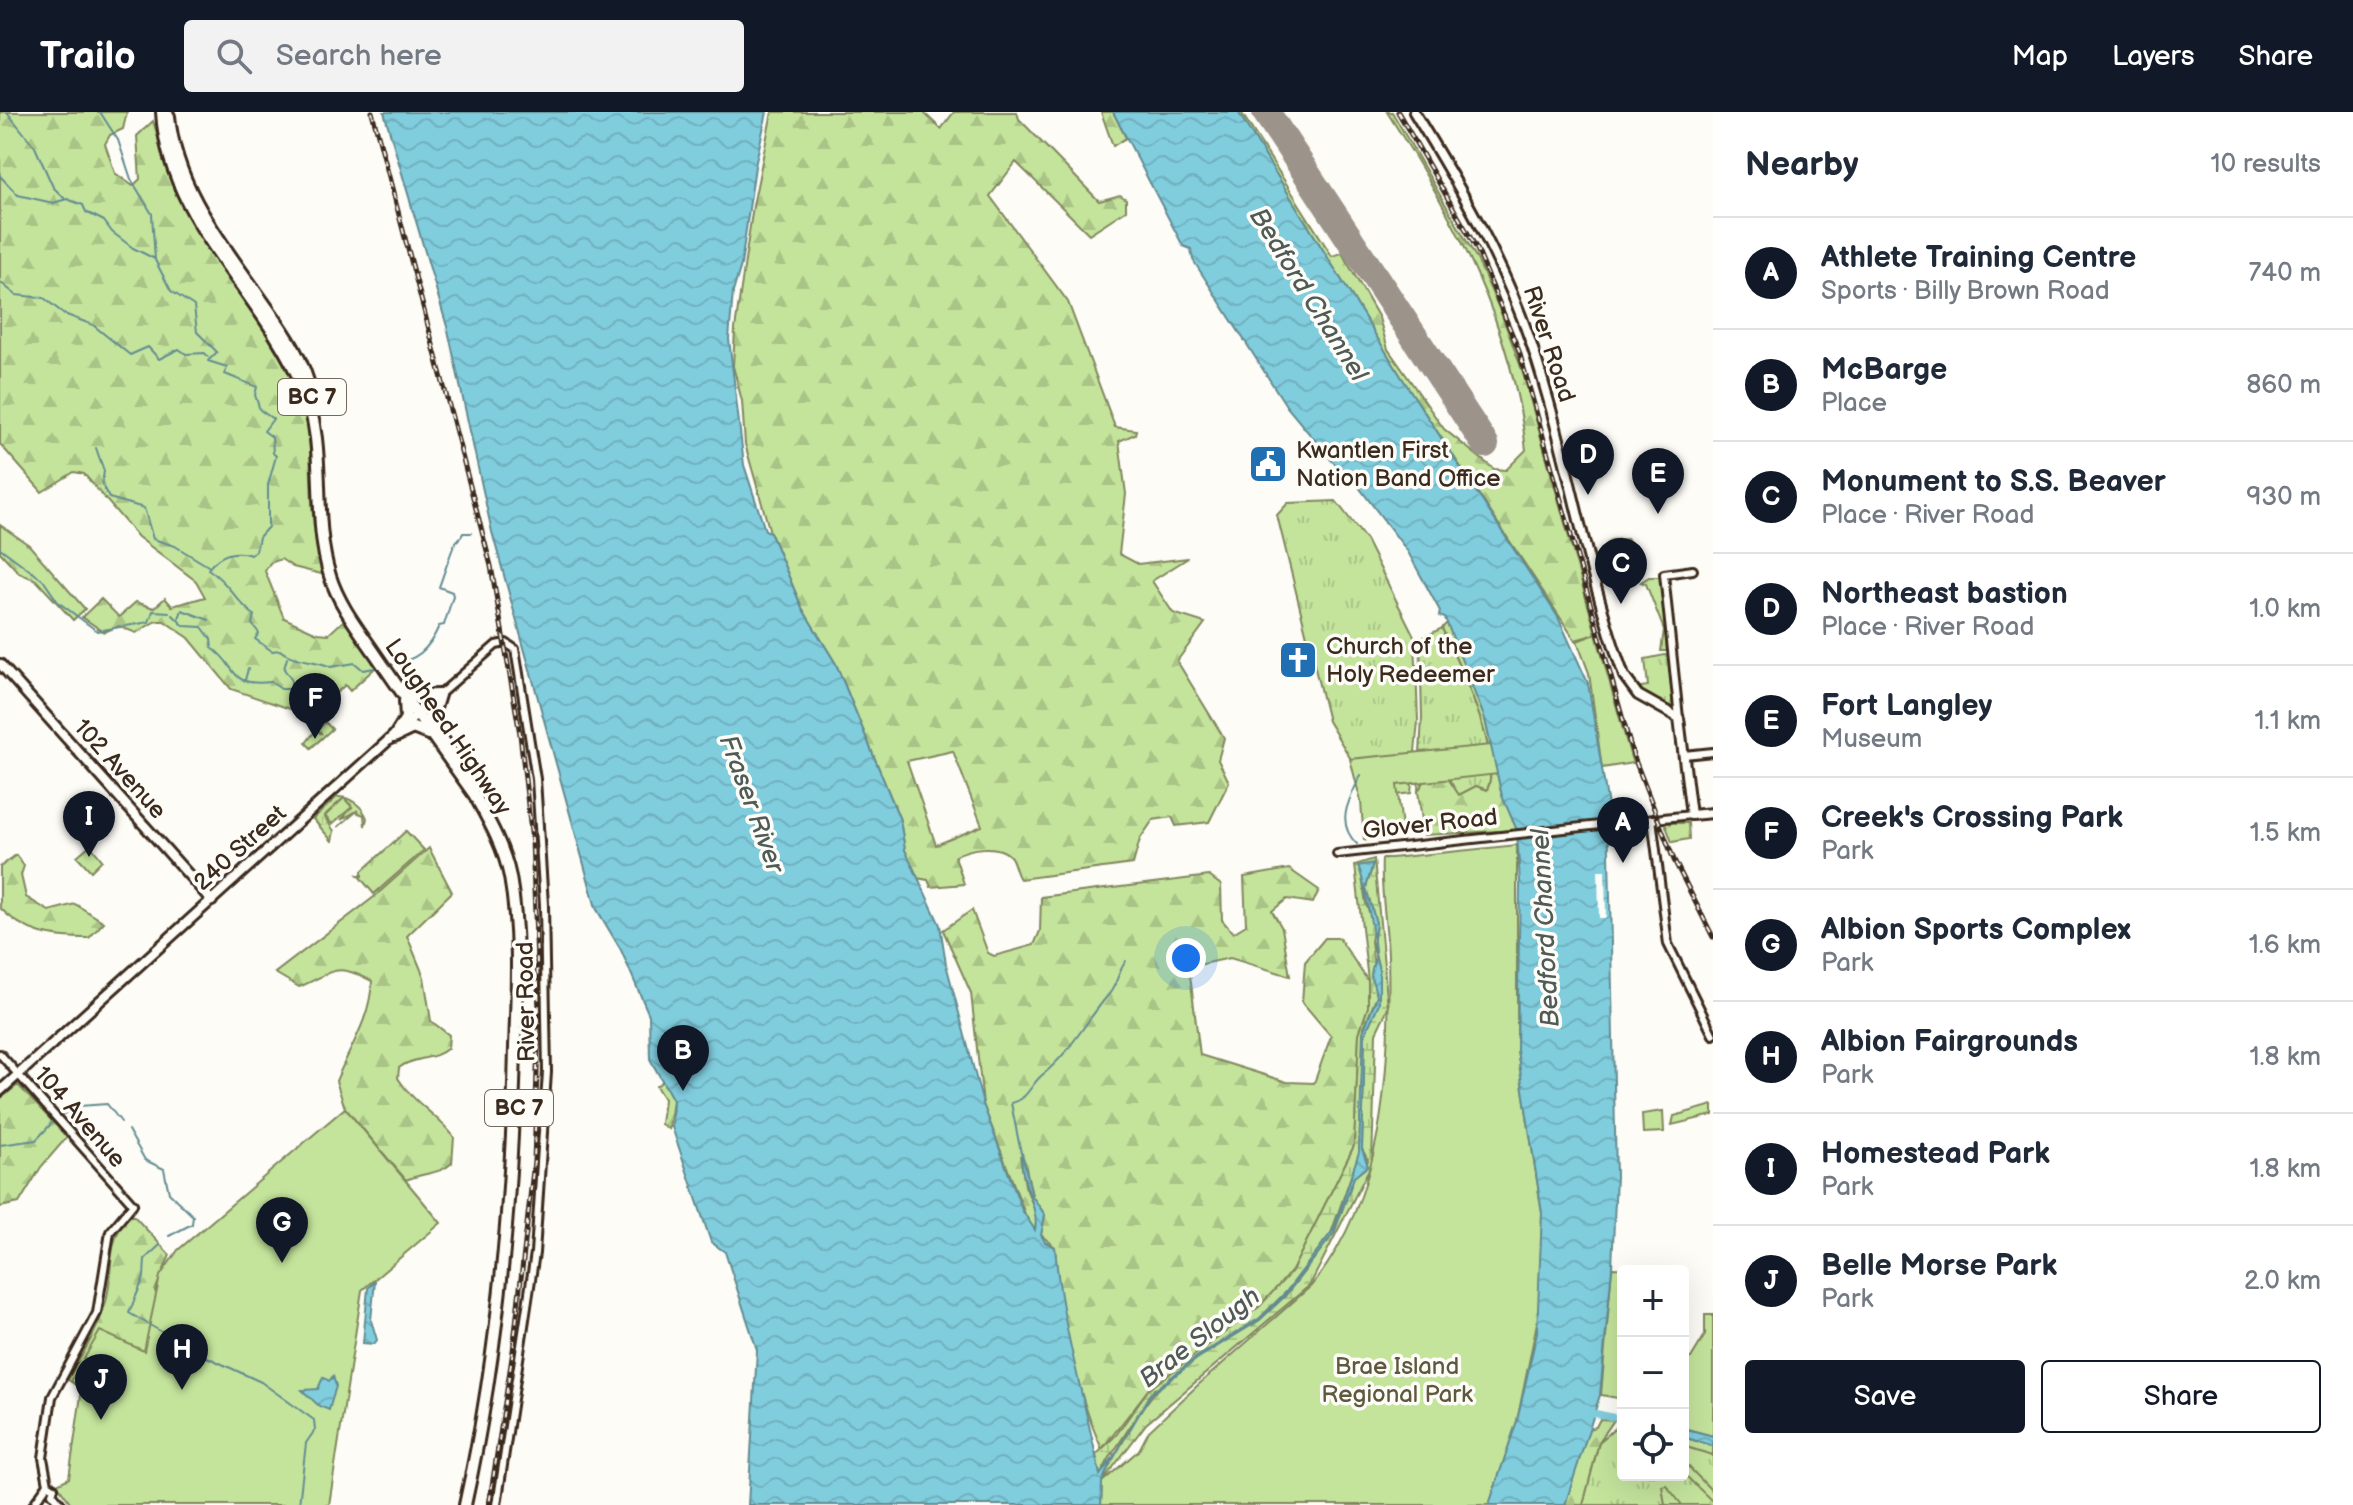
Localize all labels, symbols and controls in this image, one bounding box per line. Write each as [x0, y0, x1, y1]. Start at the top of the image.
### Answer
search box [184, 20, 744, 92]
text: Trailo [40, 34, 136, 79]
icon: search [212, 34, 256, 78]
text: Search here [276, 38, 442, 74]
text: Map [2012, 40, 2068, 73]
text: Layers [2112, 40, 2195, 73]
text: Share [2239, 40, 2313, 73]
text: Nearby [1745, 144, 1859, 185]
text: 10 results [2211, 149, 2321, 180]
water label: Bedford Channel [1242, 203, 1374, 388]
text: Athlete Training Centre [1821, 240, 2136, 276]
text: A [1763, 258, 1779, 289]
text: 740 m [2249, 258, 2321, 289]
text: Sports · Billy Brown Road [1821, 276, 2110, 307]
street label: River Road [1517, 282, 1581, 406]
text: McBarge [1821, 352, 1947, 388]
text: B [1762, 370, 1780, 401]
text: 860 m [2246, 370, 2321, 401]
road number: BC 7 [278, 379, 346, 415]
text: Place [1821, 388, 1887, 419]
pin: D [1562, 429, 1614, 495]
place label: Kwantlen First Nation Band Office [1296, 436, 1500, 493]
public building icon: Kwantlen First Nation Band Office [1247, 443, 1289, 485]
pin: E [1632, 448, 1684, 514]
text: Monument to S.S. Beaver [1821, 464, 2166, 500]
text: C [1762, 482, 1780, 513]
text: 930 m [2246, 482, 2321, 513]
text: Place · River Road [1821, 500, 2034, 531]
pin: C [1595, 538, 1647, 604]
text: Northeast bastion [1821, 576, 2068, 612]
text: D [1762, 594, 1780, 625]
text: 1.0 km [2249, 594, 2321, 625]
text: Place · River Road [1821, 612, 2034, 643]
place label: Church of the Holy Redeemer [1326, 632, 1495, 689]
street label: Lougheed Highway [378, 633, 518, 821]
church icon: Church of the Holy Redeemer [1277, 639, 1319, 681]
pin: F [289, 673, 341, 739]
text: Fort Langley [1821, 688, 1992, 724]
text: E [1763, 706, 1779, 737]
text: 1.1 km [2255, 706, 2321, 737]
street label: 102 Avenue [68, 713, 172, 825]
text: Museum [1821, 724, 1922, 755]
water label: Fraser River [712, 731, 791, 878]
pin: I [63, 791, 115, 857]
pin: A [1597, 797, 1649, 863]
street label: 240 Street [188, 799, 293, 897]
text: Creek's Crossing Park [1821, 800, 2123, 836]
street label: Glover Road [1361, 803, 1499, 845]
text: F [1763, 818, 1779, 849]
text: 1.5 km [2250, 818, 2321, 849]
water label: Bedford Channel [1525, 827, 1567, 1028]
text: Park [1821, 836, 1873, 867]
text: Albion Sports Complex [1821, 912, 2131, 948]
text: G [1761, 930, 1781, 961]
text: 1.6 km [2249, 930, 2321, 961]
your location [1166, 938, 1206, 978]
street label: River Road [510, 941, 542, 1063]
text: Park [1821, 948, 1873, 979]
text: Albion Fairgrounds [1821, 1024, 2078, 1060]
pin: B [657, 1025, 709, 1091]
text: H [1761, 1042, 1781, 1073]
text: 1.8 km [2249, 1042, 2321, 1073]
street label: 104 Avenue [28, 1060, 132, 1174]
text: Park [1821, 1060, 1873, 1091]
road number: BC 7 [485, 1090, 553, 1126]
text: Homestead Park [1821, 1136, 2050, 1172]
text: I [1767, 1154, 1775, 1185]
text: 1.8 km [2249, 1154, 2321, 1185]
text: Park [1821, 1172, 1873, 1203]
pin: G [256, 1197, 308, 1263]
text: Belle Morse Park [1821, 1248, 2057, 1284]
map controls [1617, 1265, 1689, 1481]
button: + [1617, 1265, 1689, 1337]
text: J [1764, 1266, 1778, 1297]
text: 2.0 km [2244, 1266, 2321, 1297]
water label: Brae Slough [1133, 1281, 1267, 1395]
text: Park [1821, 1284, 1873, 1315]
pin: H [156, 1324, 208, 1390]
button: − [1617, 1337, 1689, 1409]
park label: Brae Island Regional Park [1321, 1352, 1473, 1409]
pin: J [75, 1354, 127, 1420]
button: Save [1745, 1360, 2025, 1433]
button: Share [2041, 1360, 2321, 1433]
button: locate [1617, 1409, 1689, 1481]

